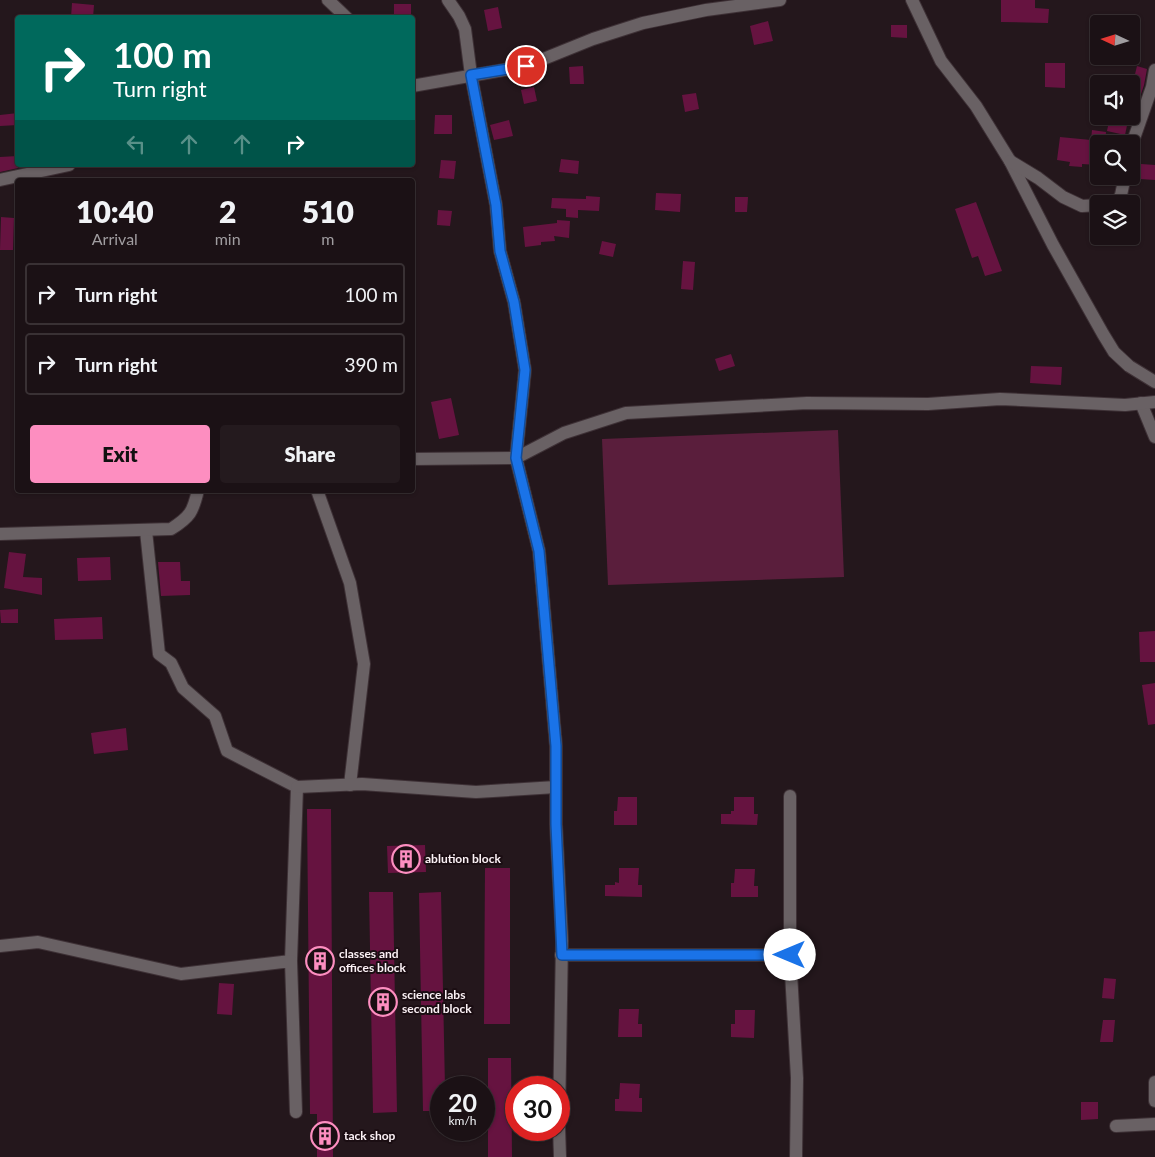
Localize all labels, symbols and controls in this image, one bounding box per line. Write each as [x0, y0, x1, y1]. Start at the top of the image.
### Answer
north arrow [1090, 15, 1140, 65]
map controls [1090, 15, 1140, 245]
text: 100 m [113, 33, 212, 75]
icon: right [30, 35, 95, 100]
pin [505, 45, 547, 87]
icon: arrive [512, 52, 540, 80]
text: Turn right [113, 75, 207, 102]
button: sound [1090, 75, 1140, 125]
icon: left [122, 130, 150, 158]
icon: ahead [175, 130, 203, 158]
icon: ahead [228, 130, 256, 158]
icon: right [281, 130, 309, 158]
button: search [1090, 135, 1140, 185]
text: 10:40 [76, 193, 154, 229]
text: 2 [219, 193, 236, 229]
text: 510 [302, 193, 354, 229]
button: layers [1090, 195, 1140, 245]
text: Arrival [92, 229, 138, 248]
text: min [215, 229, 241, 248]
text: m [321, 229, 334, 248]
icon: right [32, 280, 60, 308]
text: Turn right [75, 283, 157, 306]
text: 100 m [344, 283, 398, 306]
icon: right [32, 350, 60, 378]
text: Turn right [75, 353, 157, 376]
text: 390 m [344, 353, 398, 376]
button: Exit [30, 425, 210, 483]
button: Share [220, 425, 400, 483]
building icon: ablution block [391, 844, 421, 874]
place label: ablution block [425, 851, 501, 866]
position arrow [763, 928, 815, 980]
building icon: classes and offices block [305, 946, 335, 976]
place label: classes and offices block [339, 946, 407, 975]
building icon: science labs second block [368, 987, 398, 1017]
place label: science labs second block [402, 987, 472, 1016]
speed limit sign: 30 [505, 1076, 570, 1141]
text: 20 [448, 1087, 477, 1117]
text: km/h [448, 1113, 477, 1128]
building icon: tack shop [310, 1121, 340, 1151]
place label: tack shop [344, 1128, 396, 1143]

